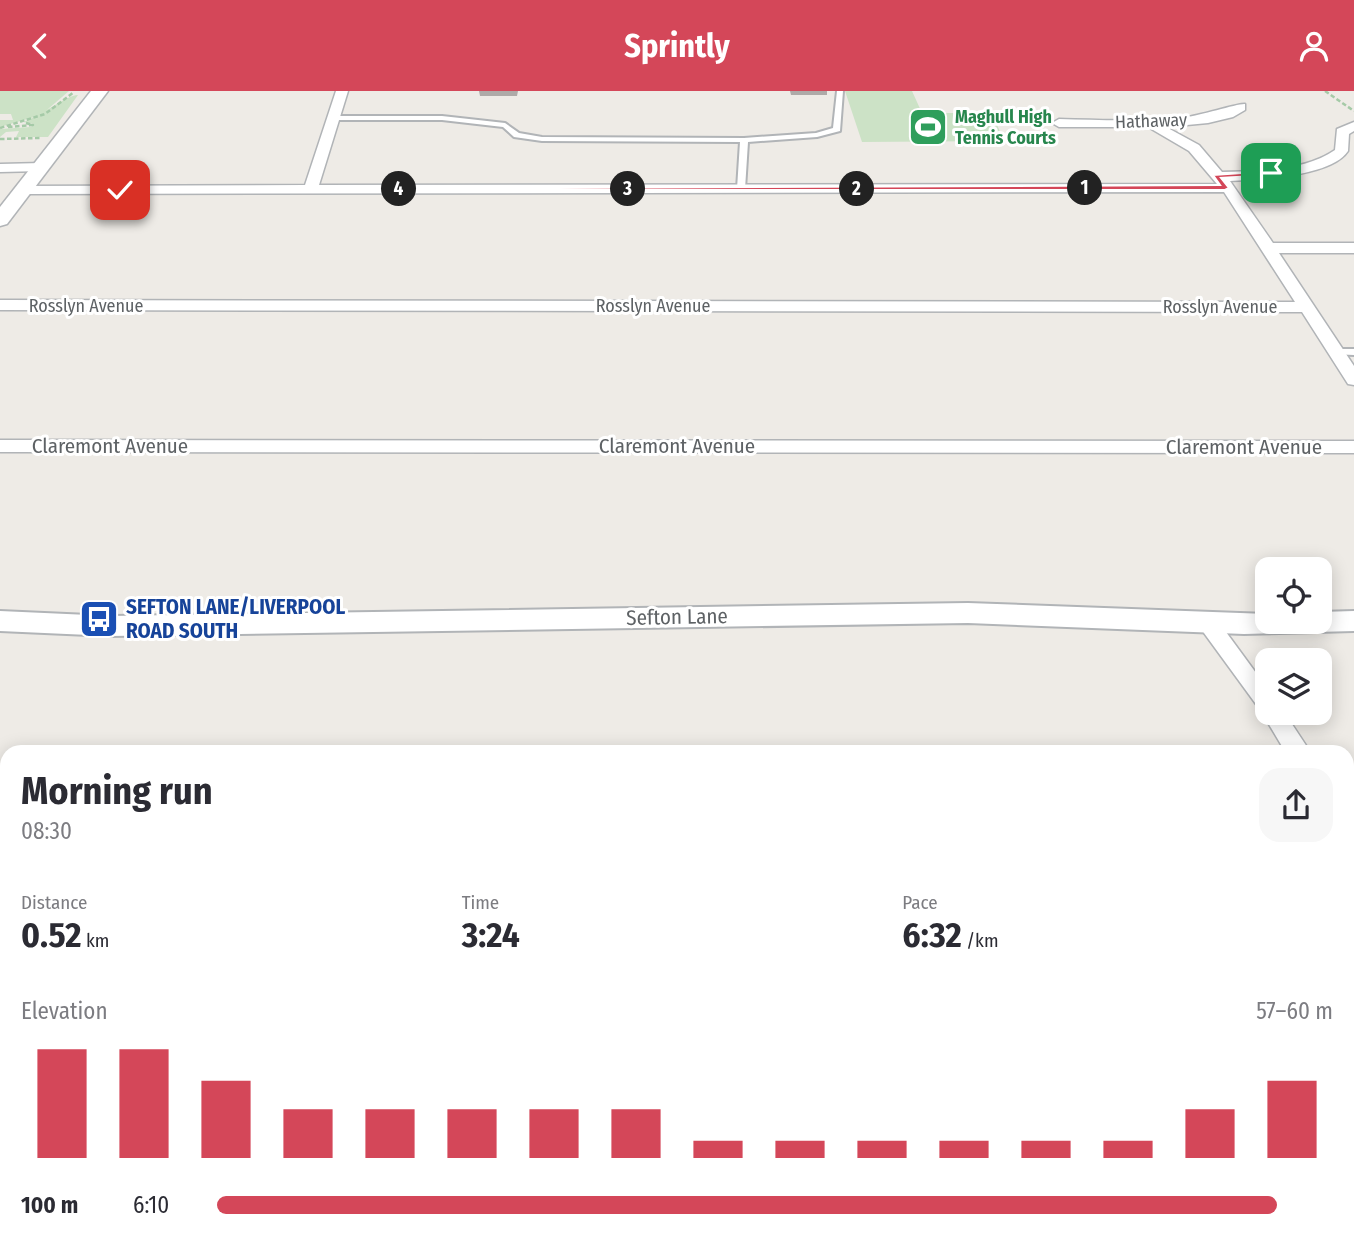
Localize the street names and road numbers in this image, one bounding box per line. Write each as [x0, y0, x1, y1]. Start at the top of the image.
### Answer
street label: Hathaway [1115, 109, 1187, 133]
street label: Rosslyn Avenue [29, 295, 143, 317]
street label: Rosslyn Avenue [596, 295, 710, 317]
street label: Rosslyn Avenue [1163, 296, 1277, 318]
street label: Claremont Avenue [32, 433, 188, 459]
street label: Claremont Avenue [599, 433, 755, 459]
street label: Claremont Avenue [1166, 434, 1322, 460]
street label: Sefton Lane [626, 603, 728, 631]

